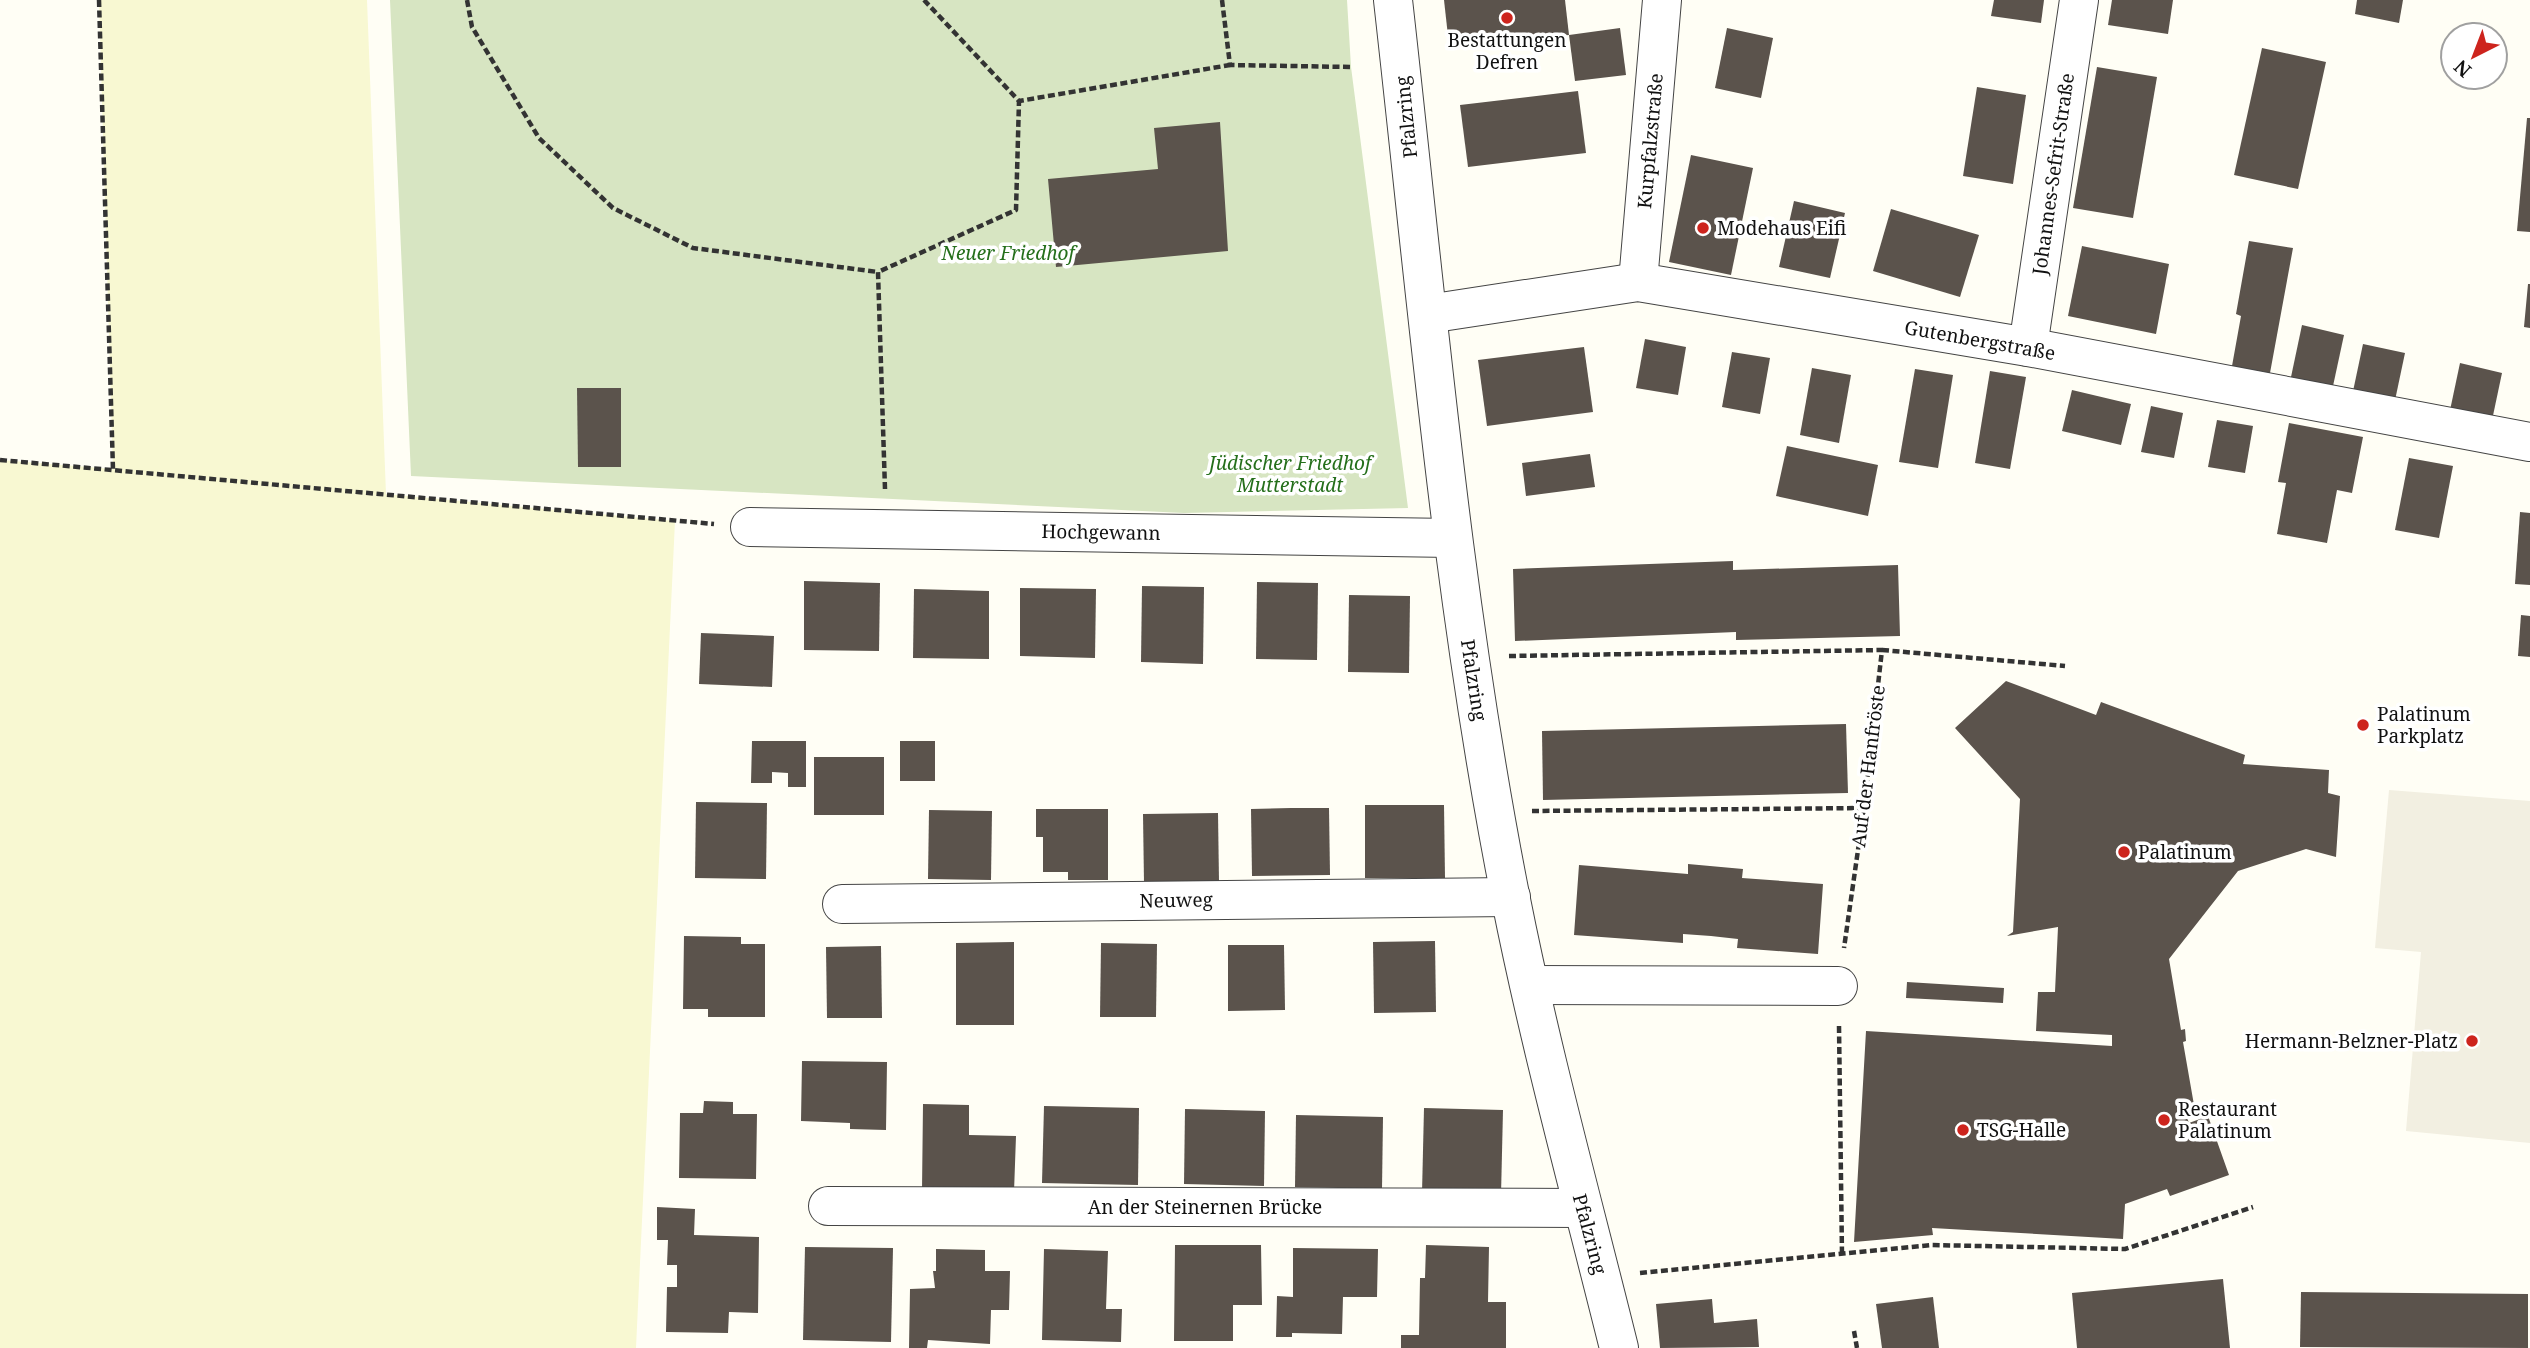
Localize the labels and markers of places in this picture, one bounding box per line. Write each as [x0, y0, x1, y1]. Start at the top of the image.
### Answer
marker: Bestattungen Defren [1499, 10, 1515, 26]
place label: Bestattungen Defren [1448, 27, 1566, 75]
place label: Modehaus Eifi [1717, 215, 1847, 241]
marker: Modehaus Eifi [1695, 220, 1711, 236]
place label: Palatinum Parkplatz [2377, 701, 2471, 749]
marker: Palatinum Parkplatz [2355, 717, 2371, 733]
place label: Palatinum [2138, 839, 2232, 865]
marker: Palatinum [2116, 844, 2132, 860]
place label: Hermann-Belzner-Platz [2245, 1028, 2458, 1054]
marker: Hermann-Belzner-Platz [2464, 1033, 2480, 1049]
place label: Restaurant Palatinum [2178, 1096, 2277, 1144]
marker: Restaurant Palatinum [2156, 1112, 2172, 1128]
place label: TSG-Halle [1977, 1117, 2066, 1143]
marker: TSG-Halle [1955, 1122, 1971, 1138]

